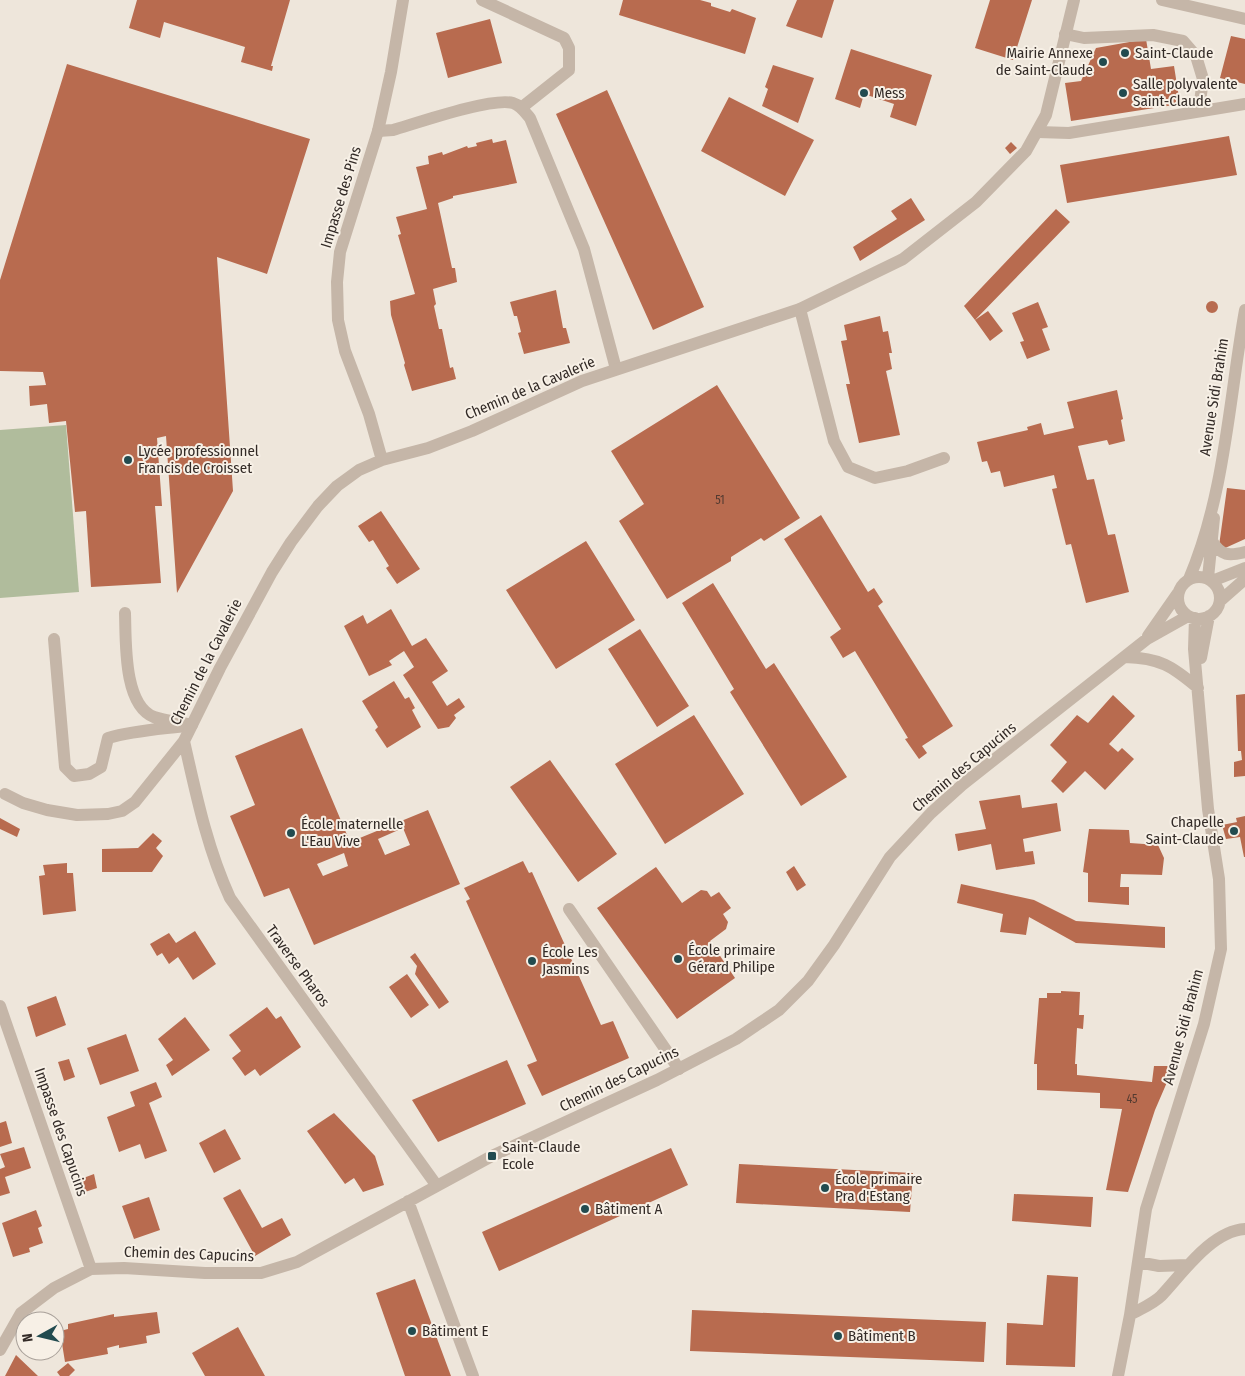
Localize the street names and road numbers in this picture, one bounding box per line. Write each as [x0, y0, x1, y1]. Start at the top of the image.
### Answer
street label: Impasse des Pins [317, 144, 365, 250]
street label: Avenue Sidi Brahim [1196, 337, 1232, 457]
street label: Chemin de la Cavalerie [462, 353, 598, 423]
street label: Chemin de la Cavalerie [166, 596, 246, 728]
street label: Chemin des Capucins [908, 718, 1020, 816]
street label: Traverse Pharos [262, 922, 334, 1010]
street label: Avenue Sidi Brahim [1159, 967, 1207, 1087]
street label: Chemin des Capucins [557, 1042, 681, 1116]
street label: Impasse des Capucins [31, 1065, 91, 1199]
street label: Chemin des Capucins [124, 1243, 254, 1265]

